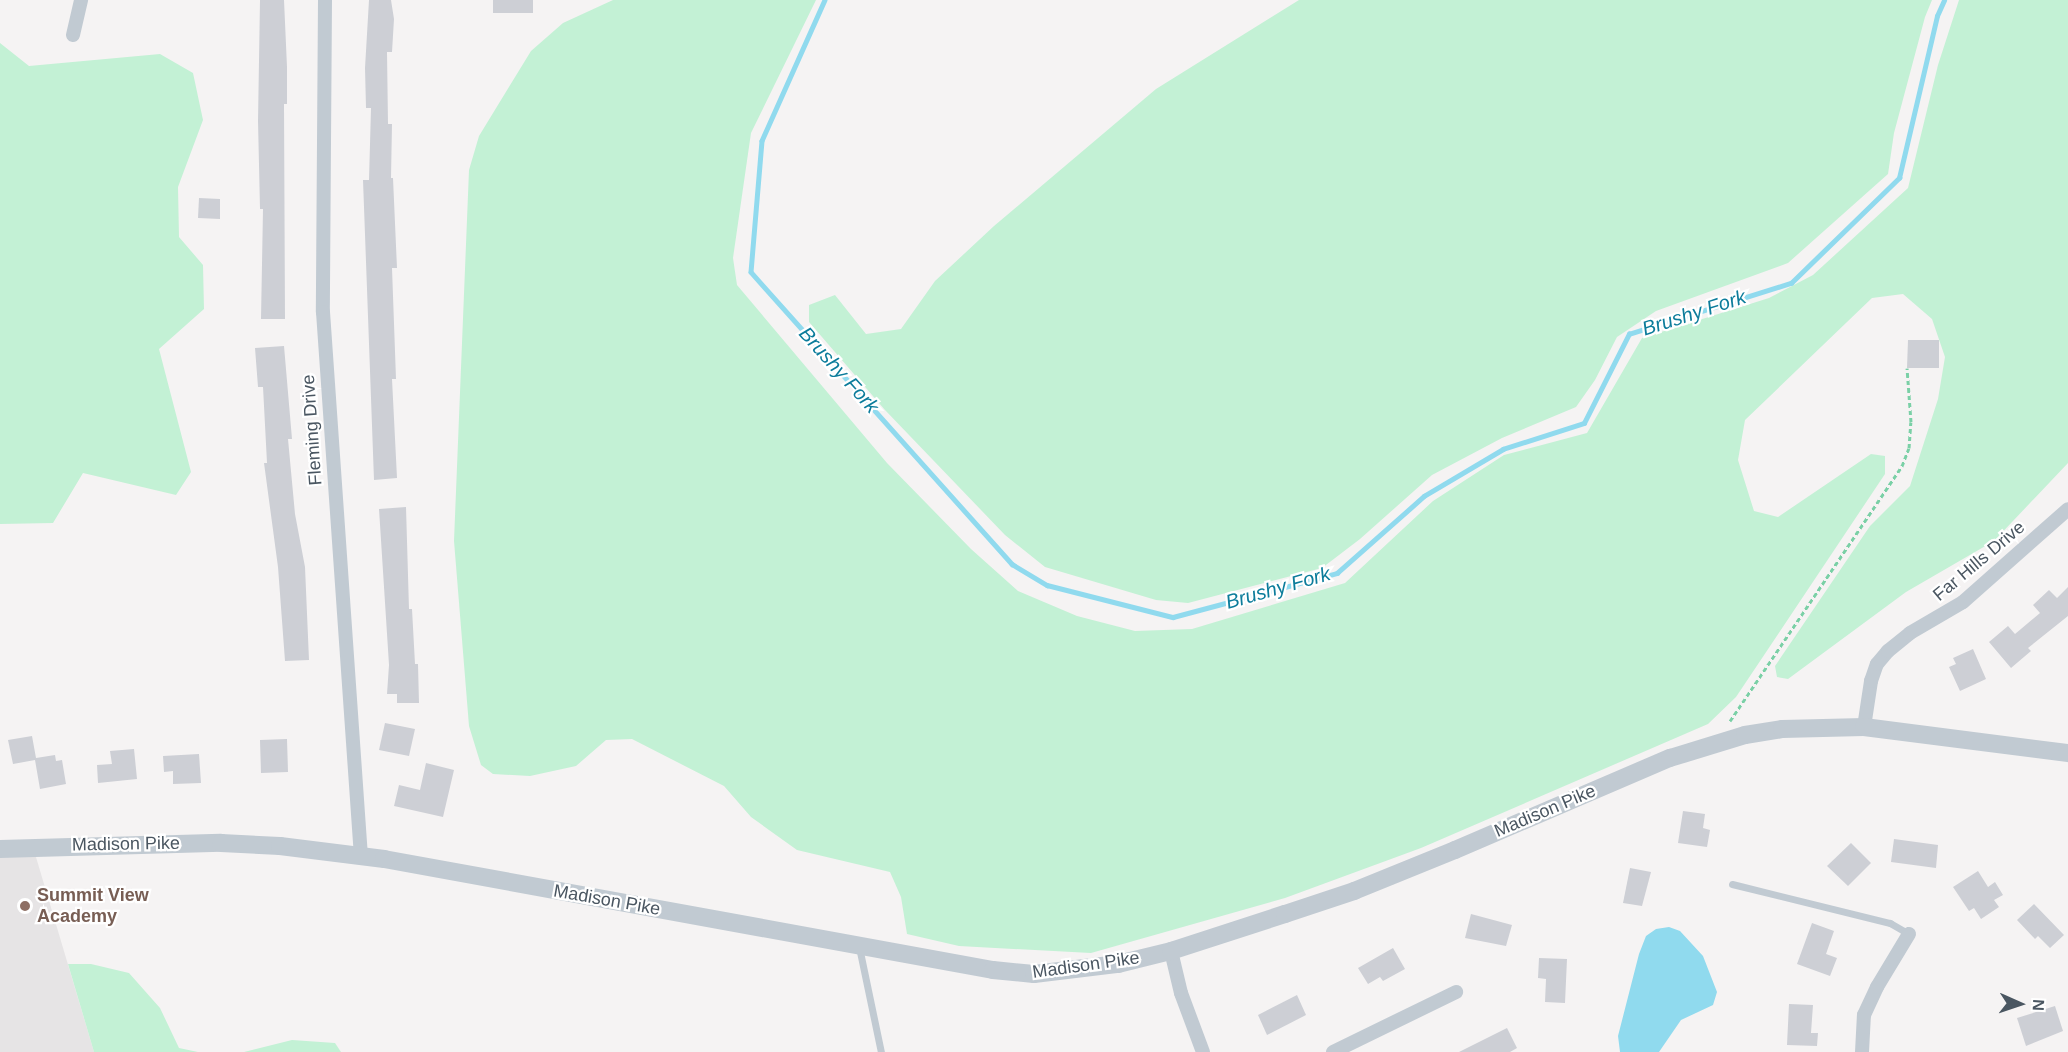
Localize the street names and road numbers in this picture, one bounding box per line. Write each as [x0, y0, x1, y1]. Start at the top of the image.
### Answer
street label: Fleming Drive [297, 374, 327, 486]
street label: Far Hills Drive [1929, 516, 2029, 606]
street label: Madison Pike [1491, 780, 1599, 842]
street label: Madison Pike [72, 832, 180, 856]
street label: Madison Pike [552, 880, 662, 920]
street label: Madison Pike [1031, 947, 1141, 983]

